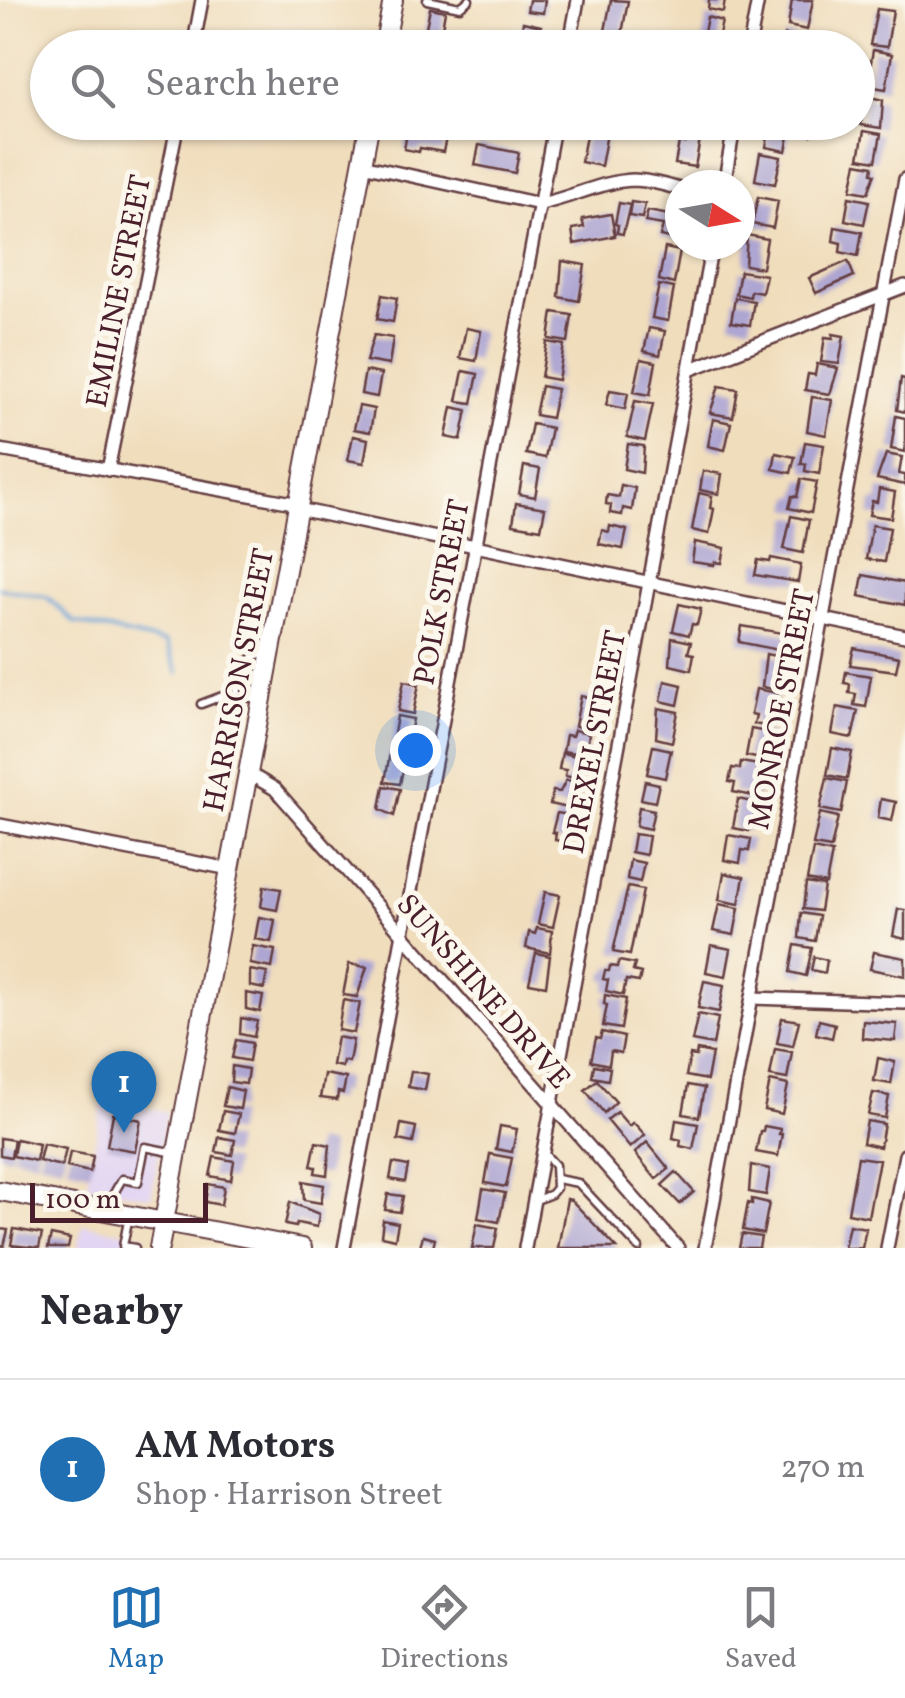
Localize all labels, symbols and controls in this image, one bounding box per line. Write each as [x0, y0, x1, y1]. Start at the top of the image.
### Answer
search box [30, 30, 875, 140]
icon: search [65, 58, 120, 113]
text: Search here [145, 59, 340, 112]
north arrow [665, 170, 755, 260]
street label: EMILINE STREET [77, 172, 163, 411]
street label: POLK STREET [404, 496, 482, 689]
street label: HARRISON STREET [194, 545, 286, 816]
street label: MONROE STREET [739, 585, 827, 833]
street label: DREXEL STREET [554, 627, 638, 858]
your location [390, 725, 441, 776]
street label: SUNSHINE DRIVE [386, 885, 579, 1099]
pin: 1 [92, 1050, 156, 1133]
scale bar [30, 1178, 208, 1222]
text: 100 m [45, 1181, 120, 1220]
text: Nearby [40, 1284, 183, 1343]
text: AM Motors [135, 1421, 335, 1474]
text: 1 [66, 1447, 79, 1491]
text: 270 m [780, 1447, 865, 1491]
text: Shop · Harrison Street [135, 1474, 443, 1518]
tab: Map [108, 1580, 164, 1679]
tab: Directions [380, 1580, 509, 1679]
tab: Saved [725, 1580, 797, 1679]

